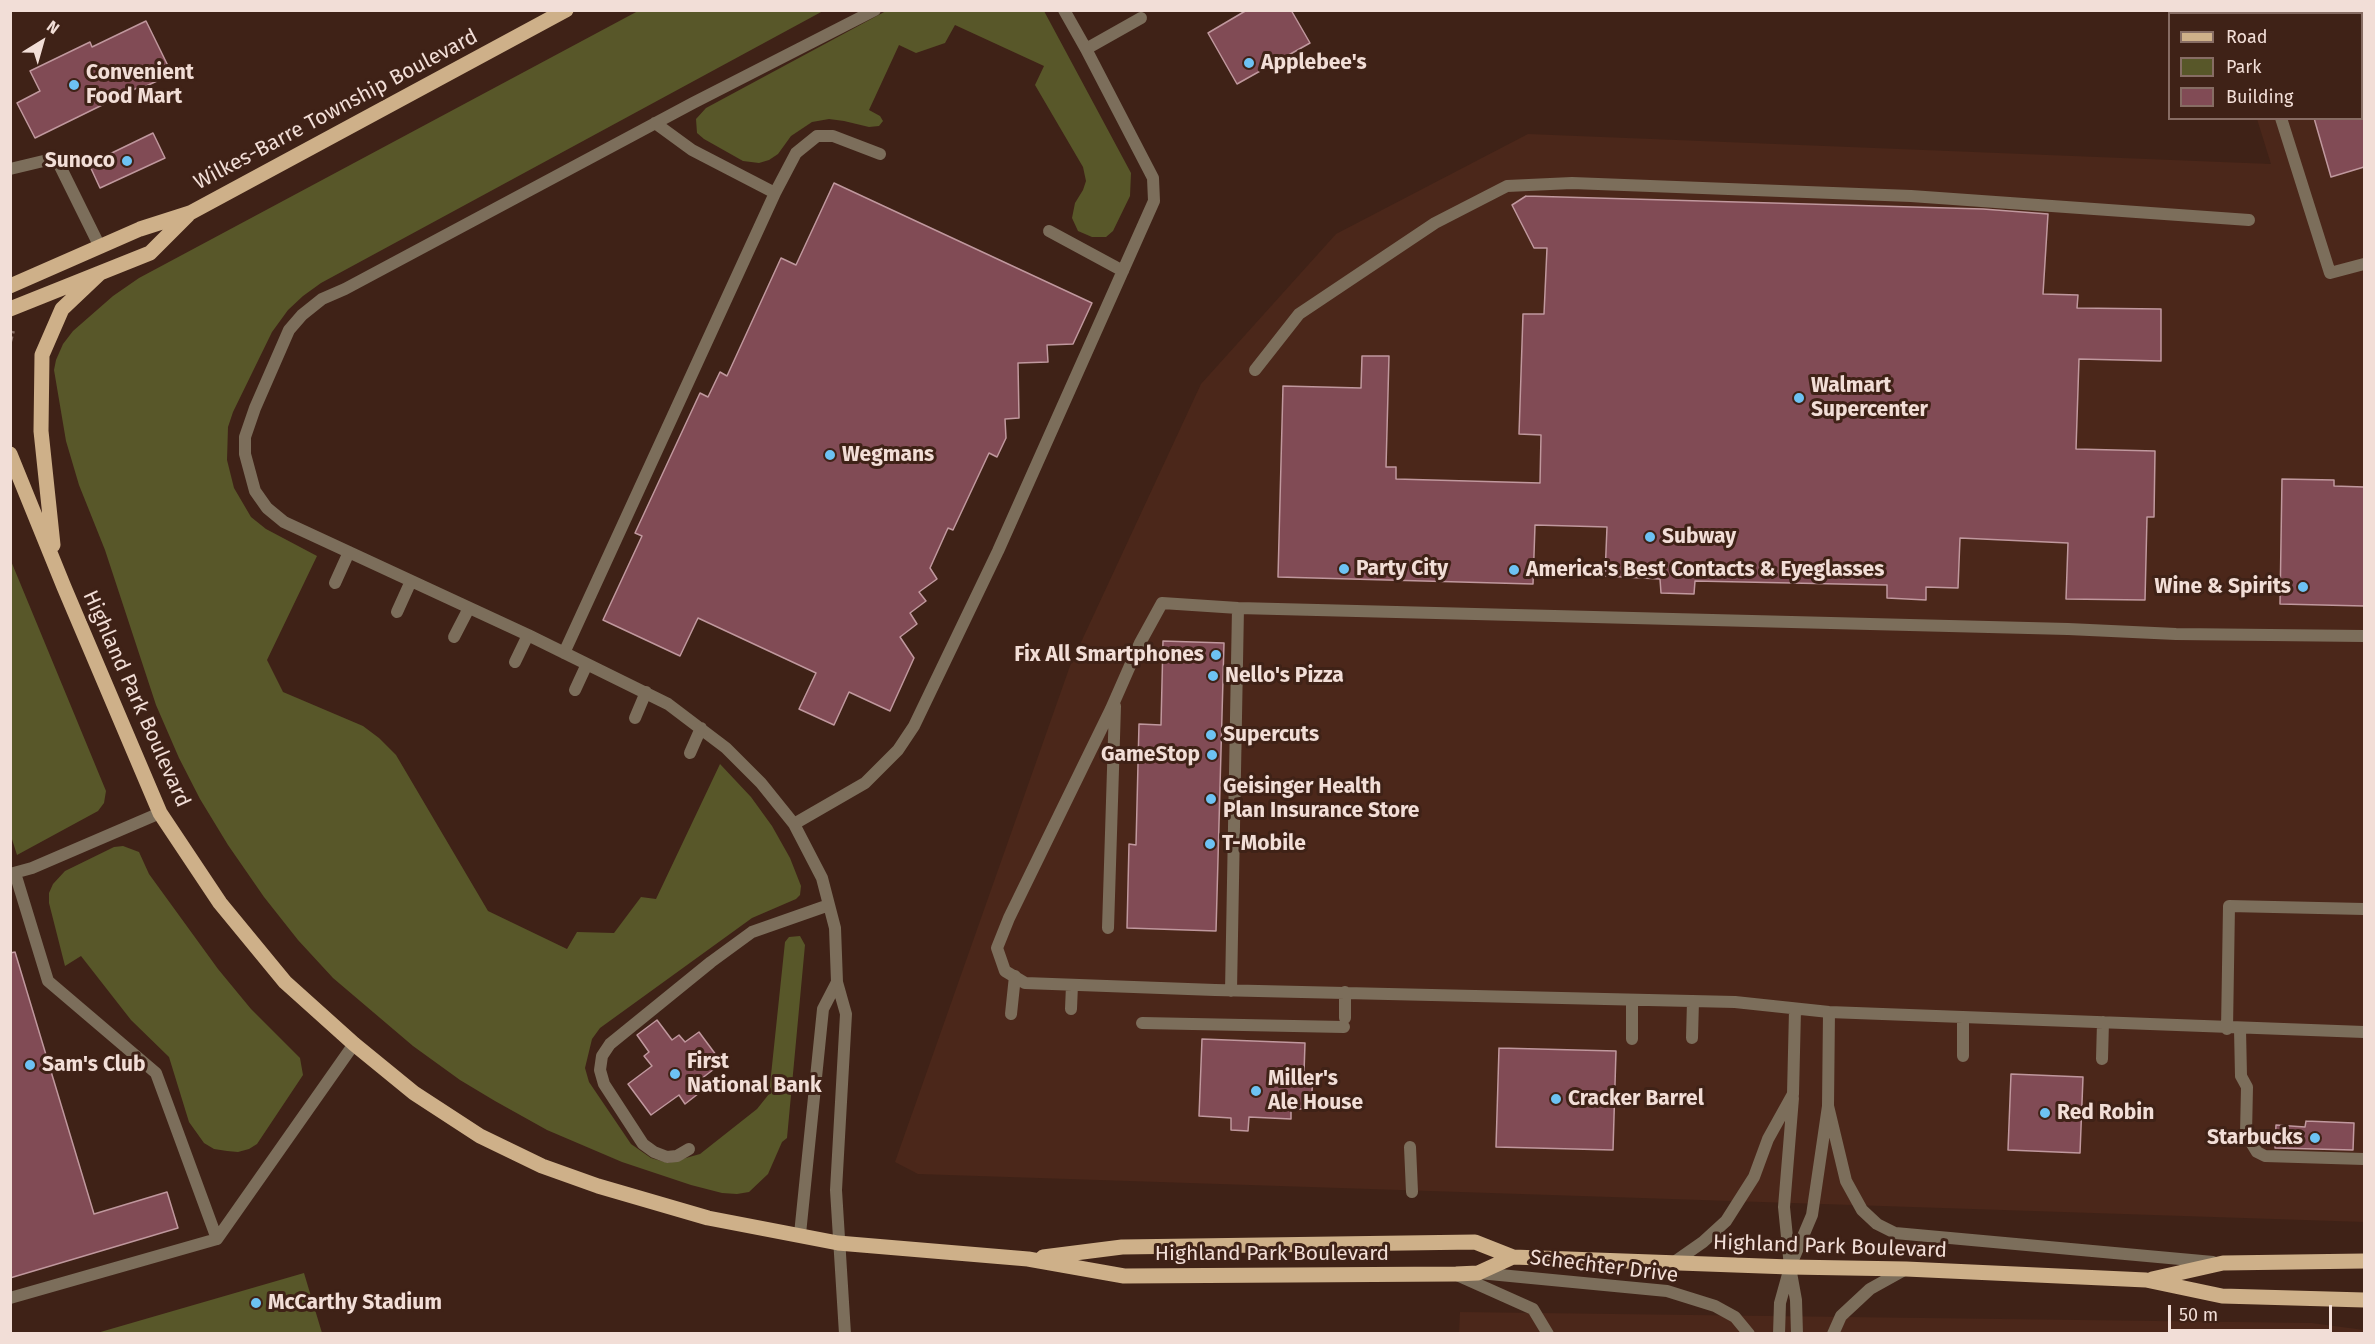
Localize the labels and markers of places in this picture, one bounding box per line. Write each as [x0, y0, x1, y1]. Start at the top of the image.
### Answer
place label: Applebee's [1261, 50, 1367, 76]
marker: Applebee's [1242, 56, 1256, 70]
place label: Convenient Food Mart [86, 60, 194, 110]
marker: Convenient Food Mart [67, 78, 81, 92]
place label: Sunoco [45, 148, 115, 174]
marker: Sunoco [120, 154, 134, 168]
place label: Walmart Supercenter [1811, 373, 1928, 423]
marker: Walmart Supercenter [1792, 391, 1806, 405]
place label: Wegmans [842, 442, 934, 468]
marker: Wegmans [823, 448, 837, 462]
place label: Subway [1662, 524, 1736, 550]
marker: Subway [1643, 530, 1657, 544]
place label: Party City [1356, 556, 1448, 582]
place label: America's Best Contacts & Eyeglasses [1526, 557, 1884, 583]
marker: Party City [1337, 562, 1351, 576]
marker: America's Best Contacts & Eyeglasses [1507, 563, 1521, 577]
place label: Wine & Spirits [2155, 574, 2291, 600]
marker: Wine & Spirits [2296, 580, 2310, 594]
place label: Fix All Smartphones [1014, 642, 1204, 668]
marker: Fix All Smartphones [1209, 648, 1223, 662]
place label: Nello's Pizza [1225, 663, 1344, 689]
marker: Nello's Pizza [1206, 669, 1220, 683]
place label: Supercuts [1223, 722, 1319, 748]
marker: Supercuts [1204, 728, 1218, 742]
place label: GameStop [1101, 742, 1200, 768]
marker: GameStop [1205, 748, 1219, 762]
place label: Geisinger Health Plan Insurance Store [1223, 774, 1419, 824]
marker: Geisinger Health Plan Insurance Store [1204, 792, 1218, 806]
place label: T-Mobile [1222, 831, 1306, 857]
marker: T-Mobile [1203, 837, 1217, 851]
place label: First National Bank [687, 1049, 822, 1099]
place label: Sam's Club [42, 1052, 146, 1078]
marker: Sam's Club [23, 1058, 37, 1072]
place label: Miller's Ale House [1268, 1066, 1363, 1116]
marker: First National Bank [668, 1067, 682, 1081]
marker: Miller's Ale House [1249, 1084, 1263, 1098]
place label: Cracker Barrel [1568, 1086, 1704, 1112]
marker: Cracker Barrel [1549, 1092, 1563, 1106]
place label: Red Robin [2057, 1100, 2154, 1126]
marker: Red Robin [2038, 1106, 2052, 1120]
place label: Starbucks [2207, 1125, 2303, 1151]
marker: Starbucks [2308, 1131, 2322, 1145]
place label: McCarthy Stadium [268, 1290, 442, 1316]
marker: McCarthy Stadium [249, 1296, 263, 1310]

